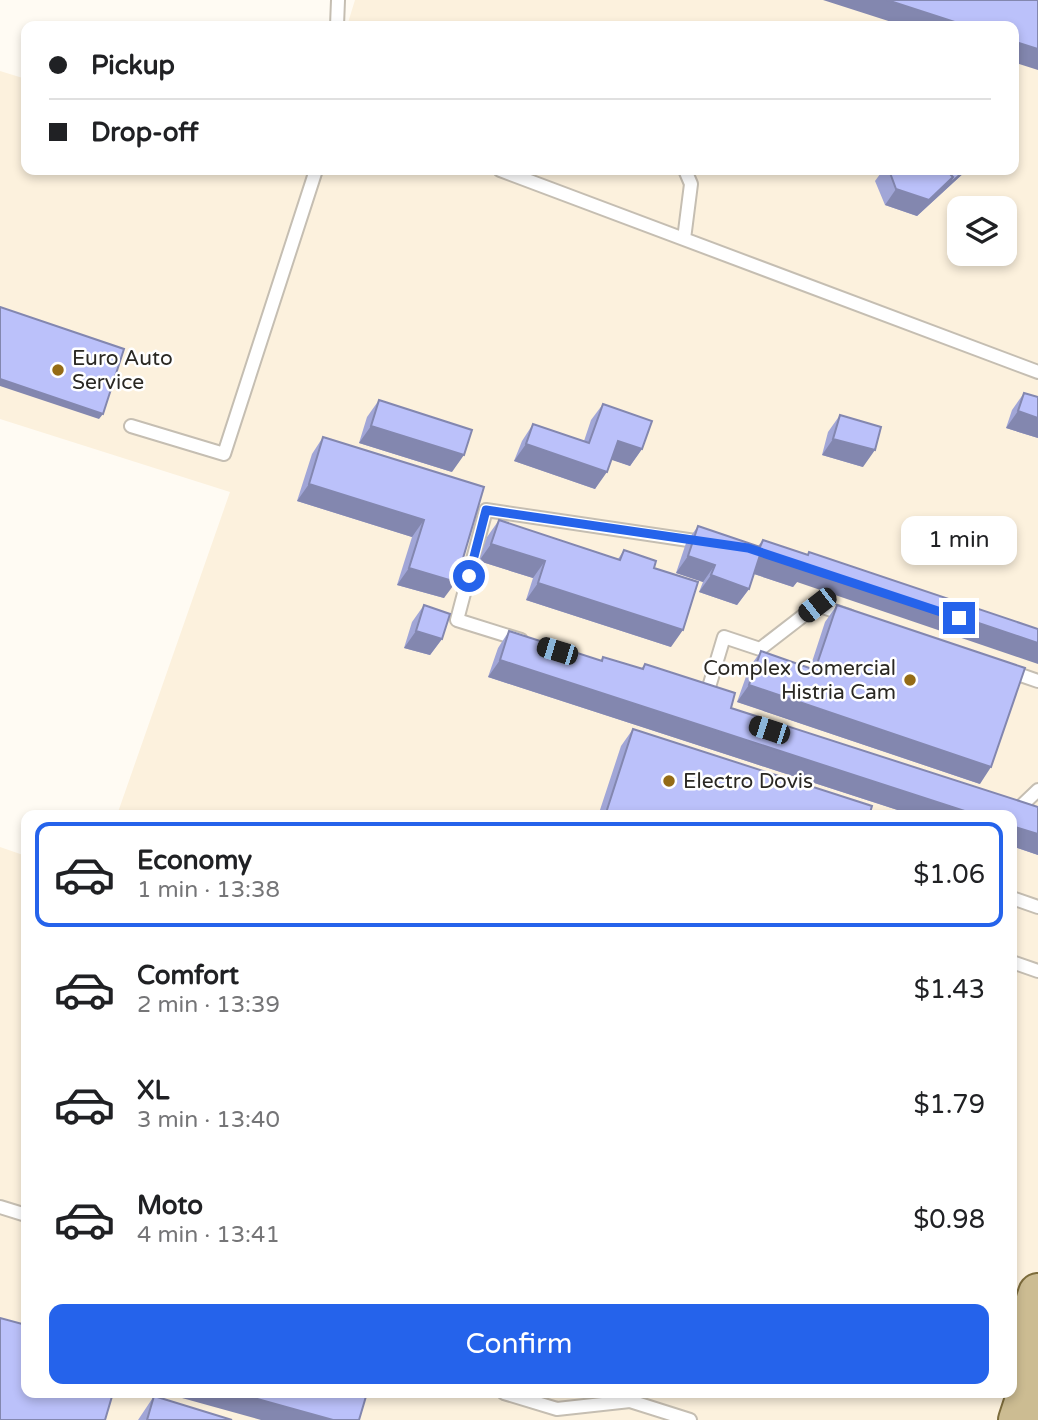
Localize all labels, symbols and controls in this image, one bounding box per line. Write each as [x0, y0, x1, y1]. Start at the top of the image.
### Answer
text: Pickup [91, 50, 175, 81]
text: Drop-off [91, 117, 198, 148]
map controls [947, 196, 1017, 266]
button: layers [947, 196, 1017, 266]
place label: Euro Auto Service [72, 346, 173, 395]
marker: Euro Auto Service [50, 362, 66, 378]
callout: 1 min [901, 516, 1017, 566]
text: 1 min [928, 526, 990, 554]
route start [453, 560, 485, 592]
car [794, 584, 841, 626]
route end [943, 602, 975, 634]
car [534, 635, 581, 667]
place label: Complex Comercial Histria Cam [703, 656, 896, 705]
marker: Complex Comercial Histria Cam [902, 672, 918, 688]
car [746, 714, 793, 746]
place label: Electro Dovis [683, 769, 813, 794]
marker: Electro Dovis [661, 773, 677, 789]
icon: car [53, 843, 116, 906]
text: Economy [137, 845, 252, 876]
text: $1.06 [913, 859, 985, 890]
text: 1 min · 13:38 [137, 876, 280, 904]
icon: car [53, 958, 116, 1021]
text: Comfort [137, 960, 239, 991]
text: $1.43 [914, 974, 985, 1005]
text: 2 min · 13:39 [137, 991, 280, 1019]
icon: car [53, 1073, 116, 1136]
text: XL [137, 1075, 169, 1106]
text: $1.79 [913, 1089, 985, 1120]
text: 3 min · 13:40 [137, 1106, 280, 1134]
icon: car [53, 1188, 116, 1251]
text: Moto [137, 1190, 203, 1221]
text: $0.98 [913, 1204, 985, 1235]
text: 4 min · 13:41 [137, 1221, 280, 1249]
button: Confirm [49, 1304, 989, 1384]

